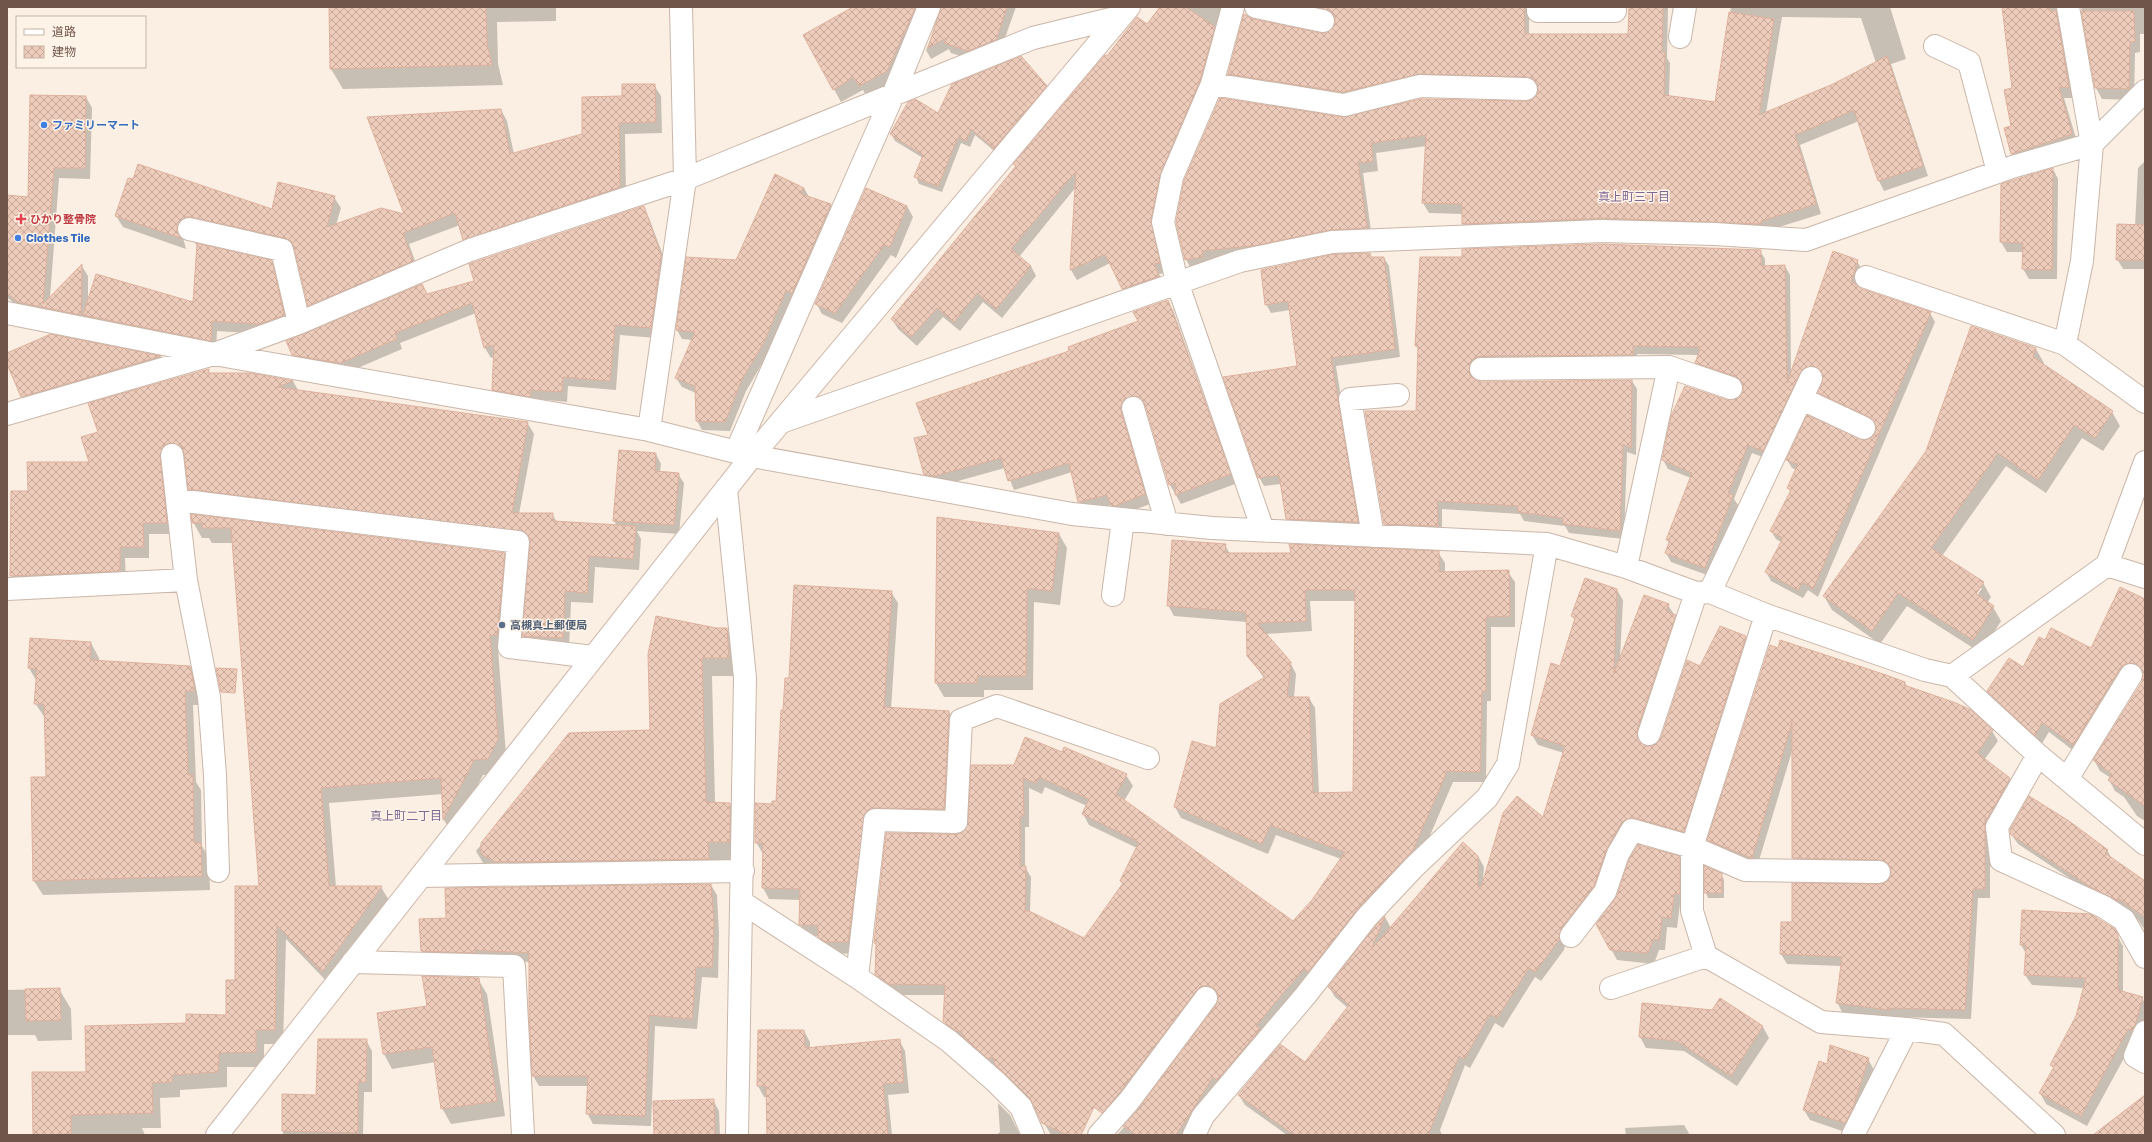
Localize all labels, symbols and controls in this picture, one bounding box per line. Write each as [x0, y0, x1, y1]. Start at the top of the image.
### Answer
legend [16, 16, 146, 68]
text: 道路 [52, 25, 76, 39]
text: 建物 [52, 45, 76, 59]
place label: ファミリーマート [52, 119, 140, 132]
marker: ファミリーマート [39, 120, 49, 130]
district label: 真上町三丁目 [1598, 190, 1670, 204]
marker: ひかり整骨院 [15, 213, 27, 225]
place label: ひかり整骨院 [30, 213, 96, 226]
place label: Clothes Tile [26, 232, 91, 245]
marker: Clothes Tile [13, 233, 23, 243]
place label: 高槻真上郵便局 [510, 619, 587, 632]
marker: 高槻真上郵便局 [497, 620, 507, 630]
district label: 真上町二丁目 [370, 809, 442, 823]

